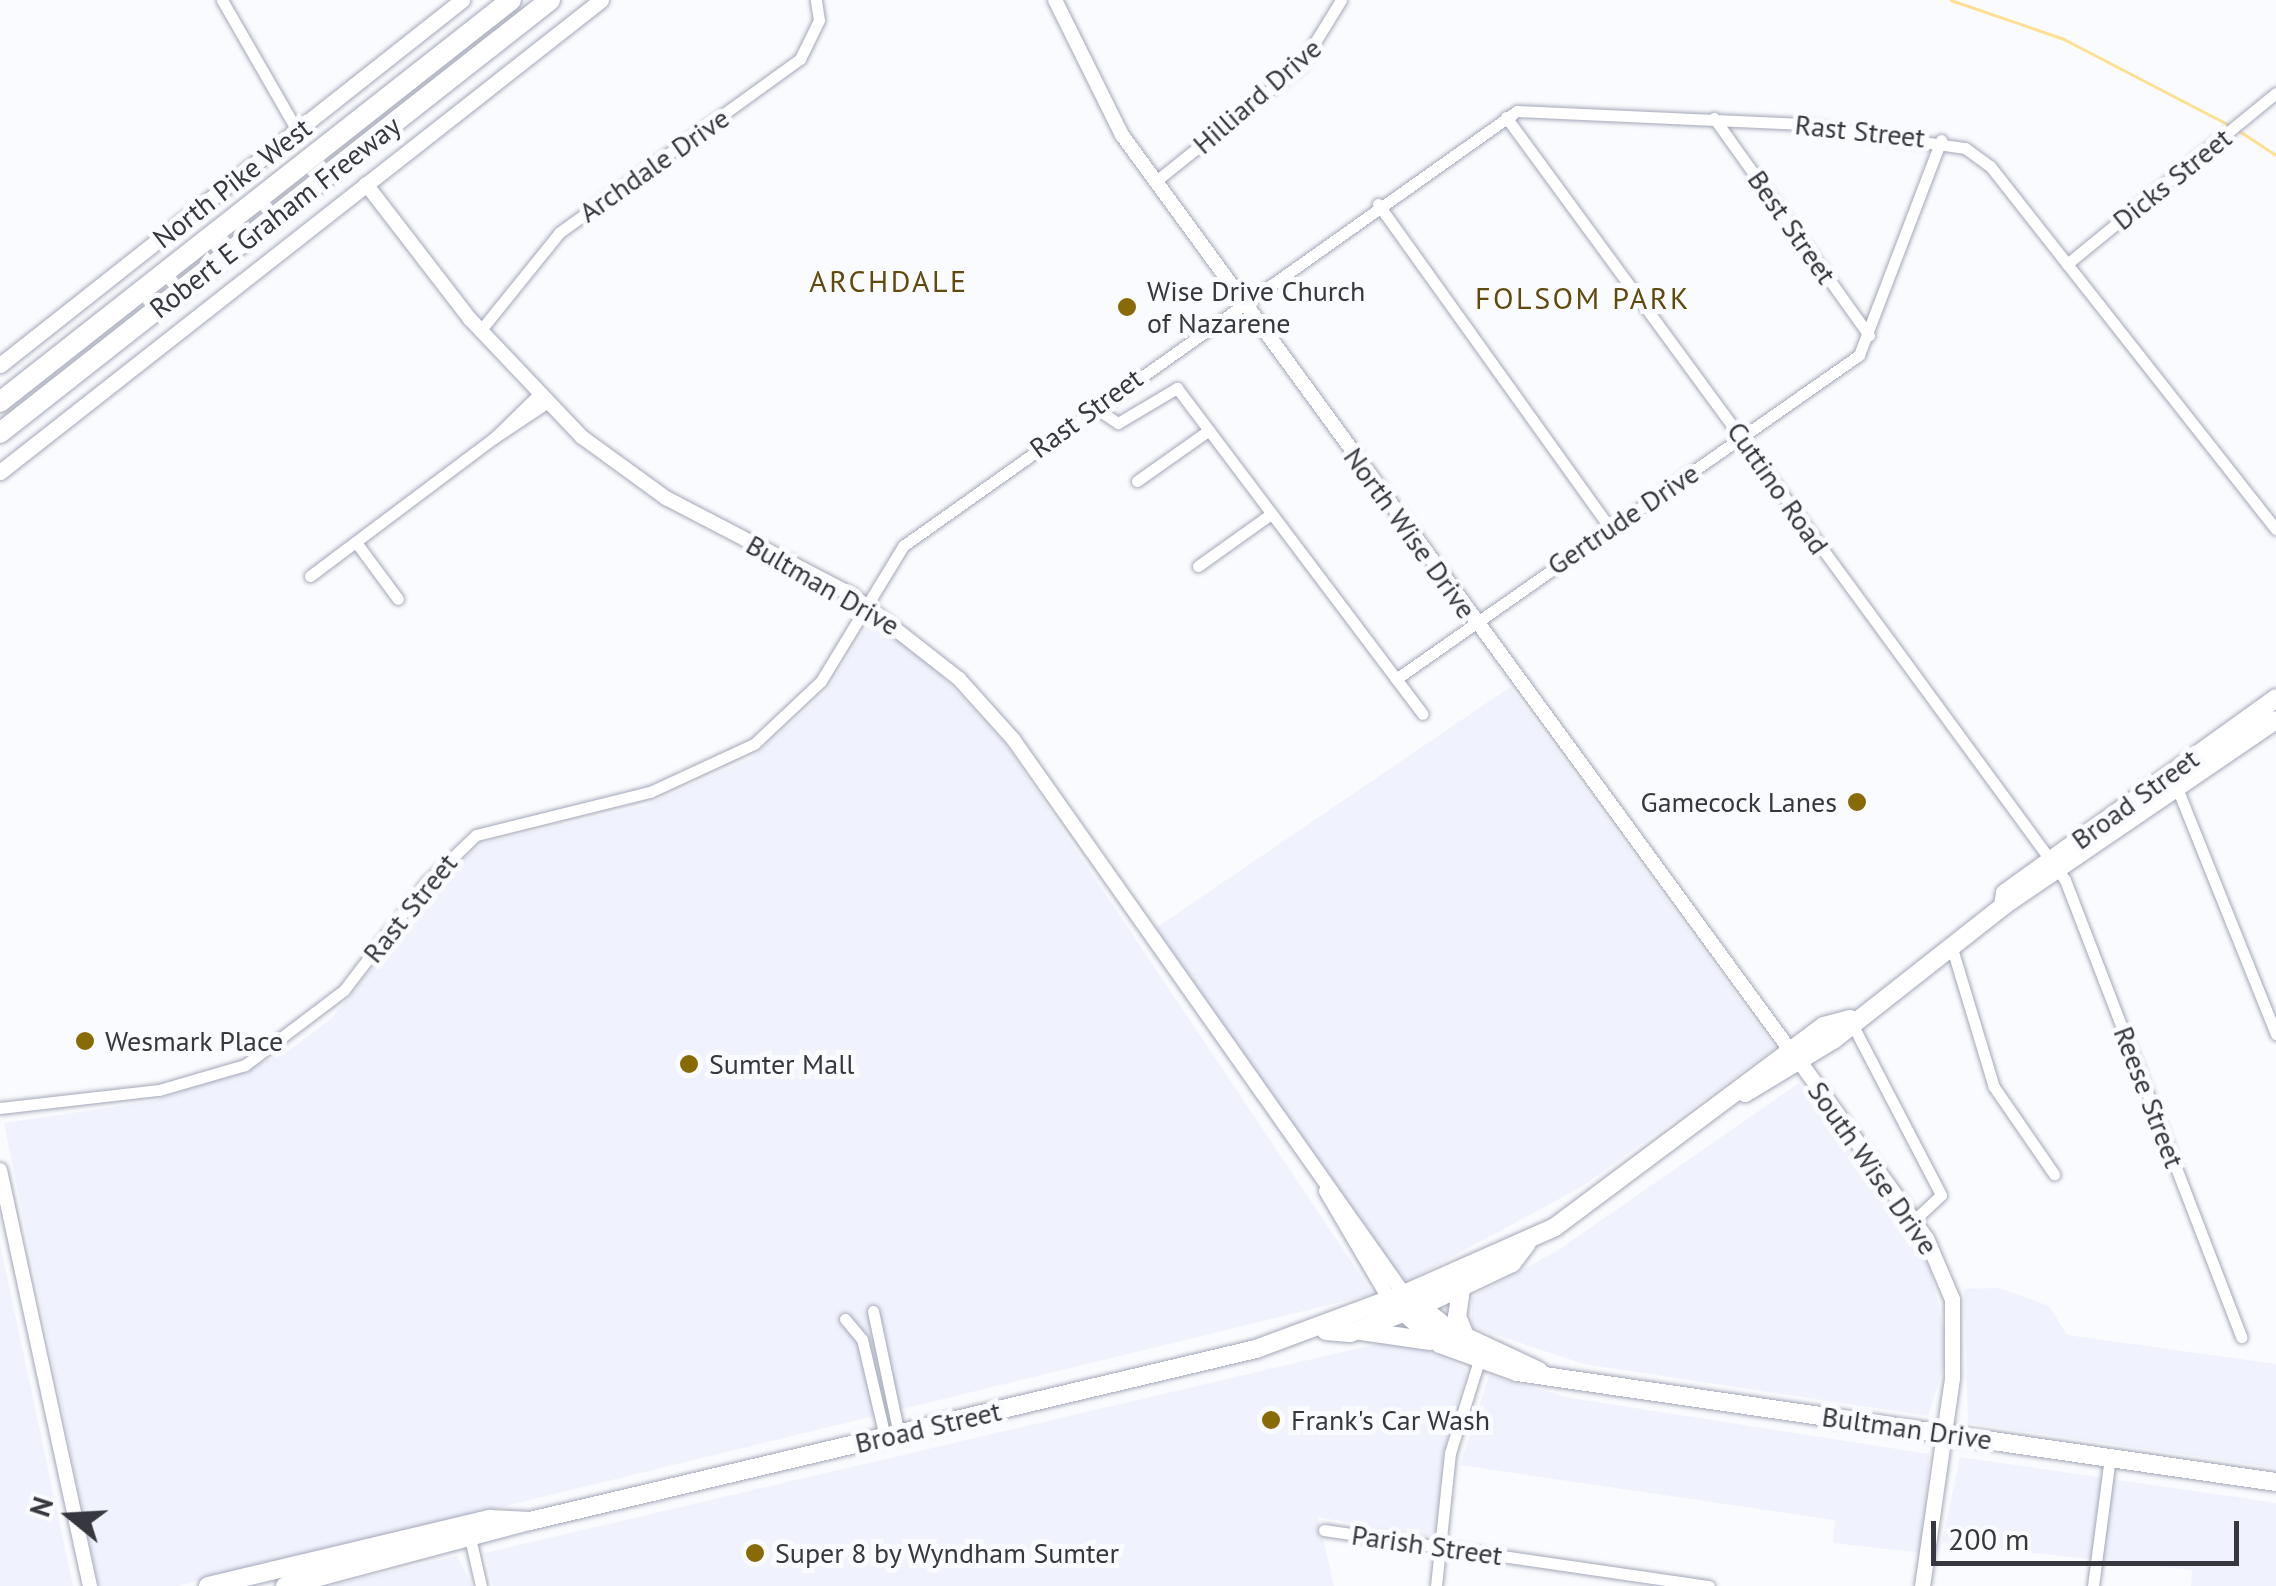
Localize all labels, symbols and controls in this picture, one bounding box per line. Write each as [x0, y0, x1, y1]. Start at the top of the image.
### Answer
street label: Hilliard Drive [1186, 31, 1328, 161]
street label: Archdale Drive [573, 101, 735, 229]
street label: Rast Street [1793, 107, 1927, 155]
street label: Robert E Graham Freeway [143, 109, 407, 325]
street label: North Pike West [146, 111, 318, 255]
street label: Dicks Street [2106, 121, 2238, 237]
street label: Best Street [1741, 164, 1843, 290]
district label: ARCHDALE [809, 263, 969, 299]
place label: Wise Drive Church of Nazarene [1147, 274, 1365, 340]
district label: FOLSOM PARK [1475, 280, 1691, 316]
marker: Wise Drive Church of Nazarene [1116, 296, 1138, 318]
street label: Rast Street [1023, 361, 1149, 465]
street label: Cuttino Road [1720, 415, 1836, 561]
street label: North Wise Drive [1337, 441, 1483, 625]
street label: Gertrude Drive [1541, 456, 1705, 582]
street label: Bultman Drive [740, 528, 906, 642]
street label: Broad Street [2065, 742, 2205, 856]
place label: Gamecock Lanes [1640, 785, 1837, 819]
marker: Gamecock Lanes [1846, 791, 1868, 813]
street label: Rast Street [356, 847, 464, 969]
street label: Reese Street [2107, 1022, 2191, 1172]
place label: Wesmark Place [105, 1024, 284, 1058]
marker: Wesmark Place [74, 1030, 96, 1052]
place label: Sumter Mall [709, 1047, 854, 1081]
marker: Sumter Mall [678, 1053, 700, 1075]
street label: South Wise Drive [1801, 1075, 1945, 1261]
street label: Broad Street [852, 1394, 1004, 1460]
street label: Bultman Drive [1820, 1399, 1994, 1457]
place label: Frank's Car Wash [1291, 1403, 1491, 1437]
marker: Frank's Car Wash [1260, 1409, 1282, 1431]
north arrow [20, 1466, 120, 1566]
text: N [21, 1492, 61, 1521]
scale bar [1936, 1501, 2244, 1563]
street label: Parish Street [1350, 1518, 1504, 1572]
text: 200 m [1948, 1519, 2029, 1558]
place label: Super 8 by Wyndham Sumter [775, 1536, 1121, 1570]
marker: Super 8 by Wyndham Sumter [744, 1542, 766, 1564]

